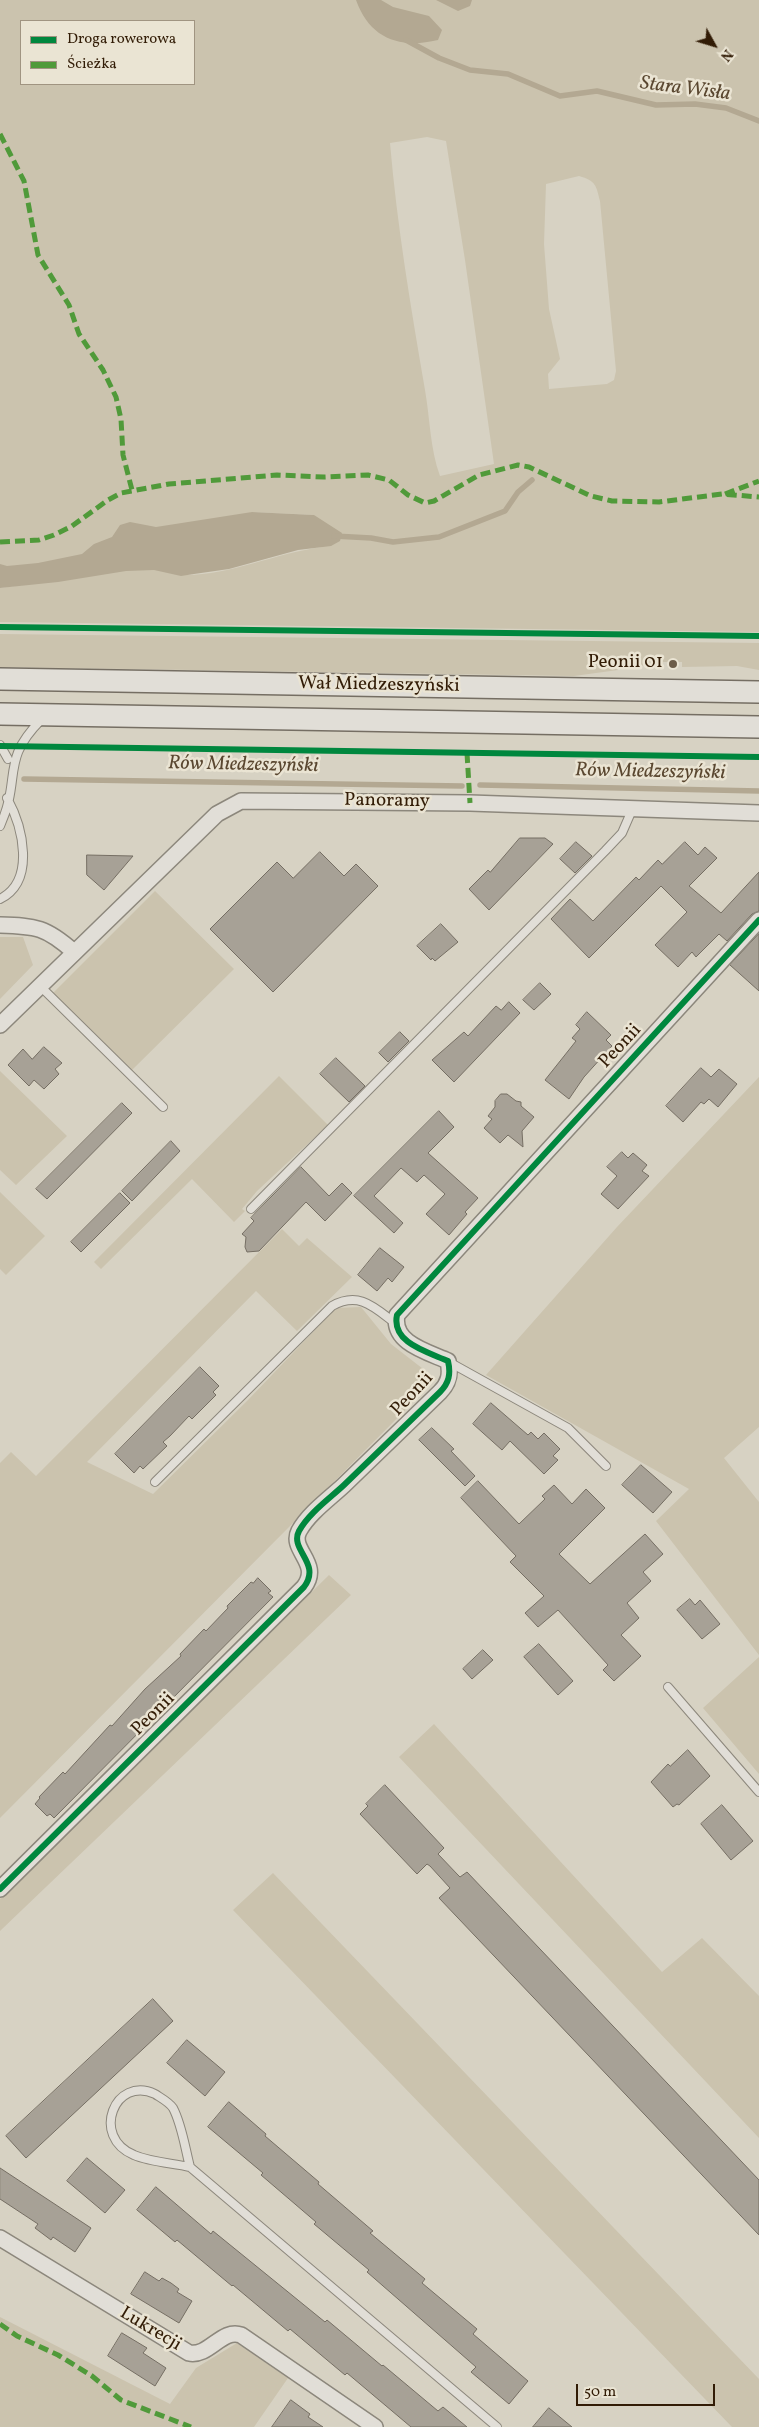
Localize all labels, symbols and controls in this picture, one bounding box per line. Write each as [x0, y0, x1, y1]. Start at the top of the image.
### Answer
legend [20, 20, 195, 85]
north arrow [689, 20, 739, 70]
text: Droga rowerowa [67, 29, 176, 50]
text: N [715, 45, 737, 65]
text: Ścieżka [67, 54, 117, 75]
water label: Stara Wisła [639, 73, 731, 107]
place label: Peonii 01 [588, 653, 663, 675]
marker: Peonii 01 [667, 658, 679, 670]
street label: Wał Miedzeszyński [298, 673, 460, 699]
water label: Rów Miedzeszyński [168, 753, 318, 779]
water label: Rów Miedzeszyński [575, 760, 725, 786]
street label: Panoramy [344, 790, 430, 814]
street label: Peonii [595, 1020, 647, 1074]
street label: Peonii [387, 1368, 439, 1422]
street label: Peonii [127, 1688, 181, 1742]
street label: Lukrecji [115, 2303, 185, 2357]
scale bar [579, 2374, 718, 2406]
text: 50 m [584, 2382, 616, 2403]

